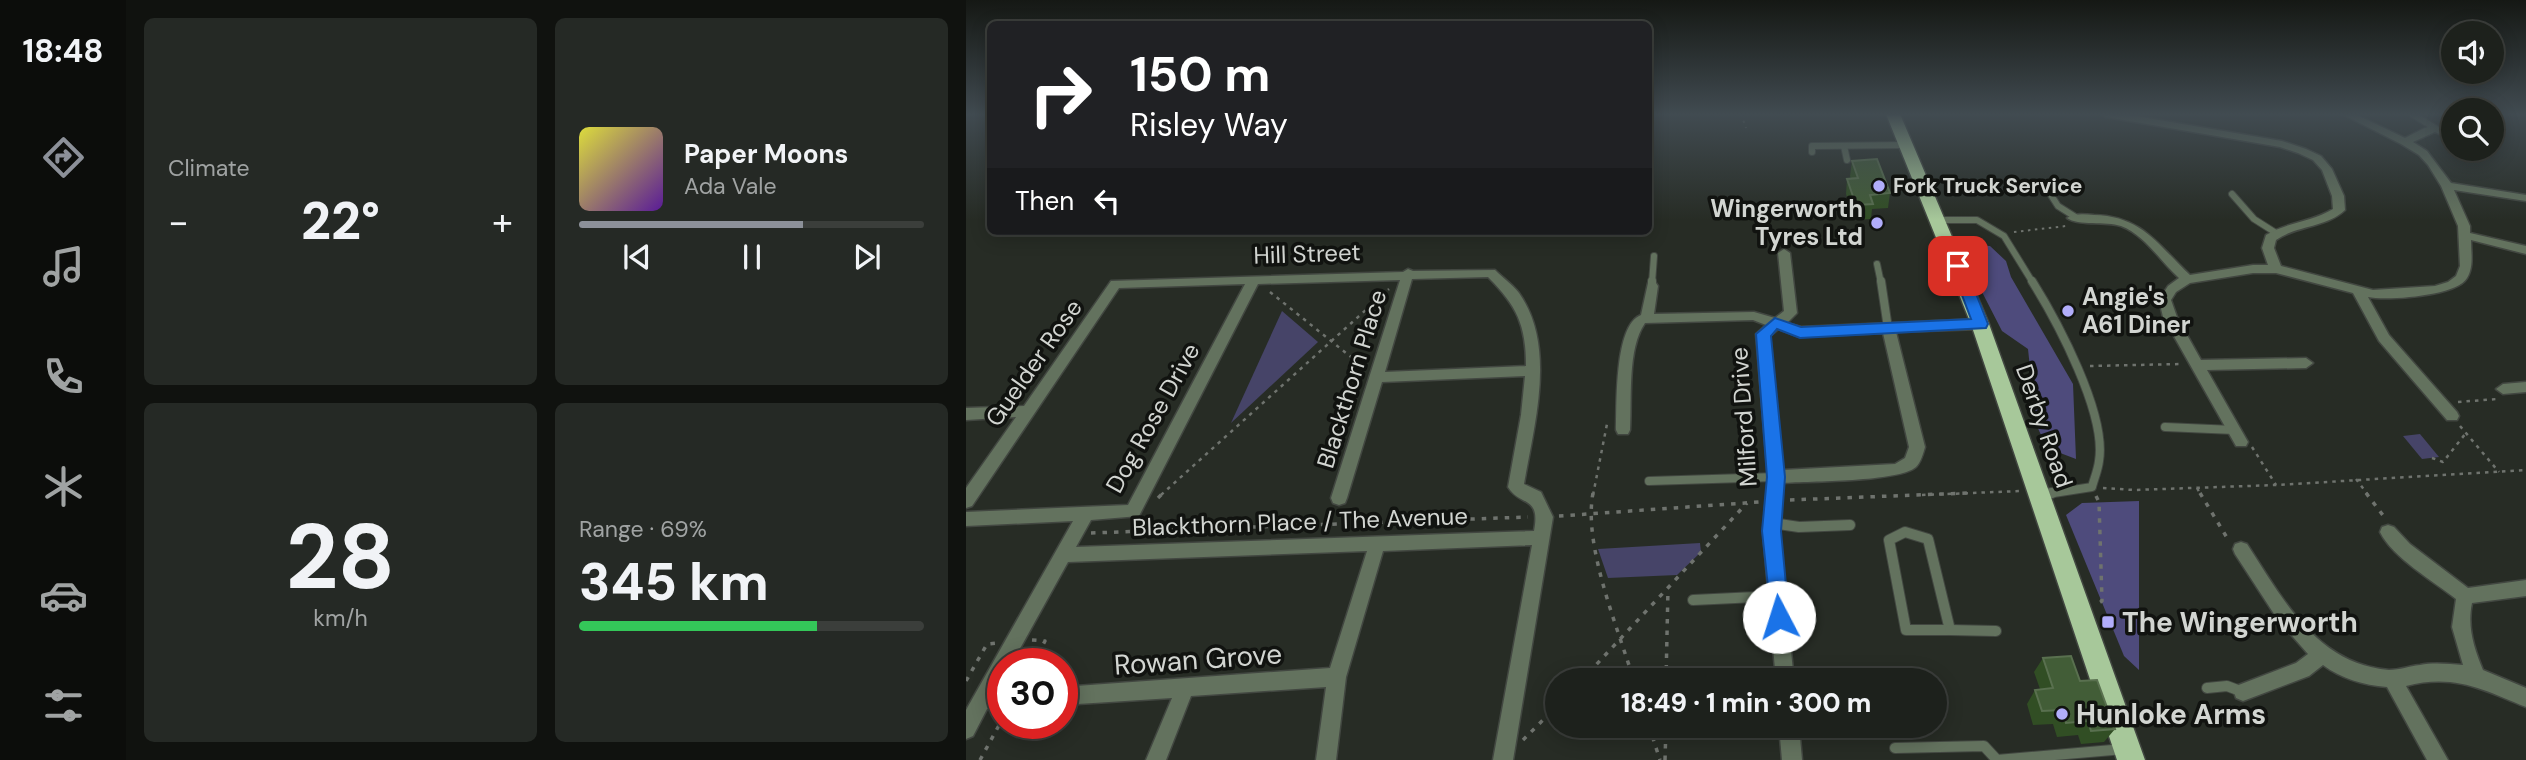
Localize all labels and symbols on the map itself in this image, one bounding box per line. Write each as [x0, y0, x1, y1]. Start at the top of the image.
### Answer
place label: Fork Truck Service [1893, 172, 2082, 200]
marker: Fork Truck Service [1871, 178, 1887, 194]
place label: Wingerworth Tyres Ltd [1710, 193, 1863, 252]
marker: Wingerworth Tyres Ltd [1869, 215, 1885, 231]
street label: Hill Street [1253, 236, 1361, 271]
pin [1928, 236, 1988, 296]
place label: Angie's A61 Diner [2082, 281, 2191, 340]
street label: Blackthorn Place [1310, 286, 1393, 472]
street label: Guelder Rose [978, 293, 1089, 432]
marker: Angie's A61 Diner [2060, 303, 2076, 319]
street label: Dog Rose Drive [1099, 337, 1207, 498]
street label: Milford Drive [1723, 346, 1764, 488]
street label: Derby Road [2009, 360, 2080, 492]
street label: Blackthorn Place / The Avenue [1132, 500, 1468, 543]
position arrow [1742, 580, 1816, 654]
place label: The Wingerworth [2122, 604, 2358, 641]
marker: The Wingerworth [2100, 614, 2116, 630]
street label: Rowan Grove [1113, 635, 1283, 684]
speed limit sign: 30 [987, 648, 1078, 739]
place label: Hunloke Arms [2076, 696, 2266, 733]
marker: Hunloke Arms [2054, 706, 2070, 722]

